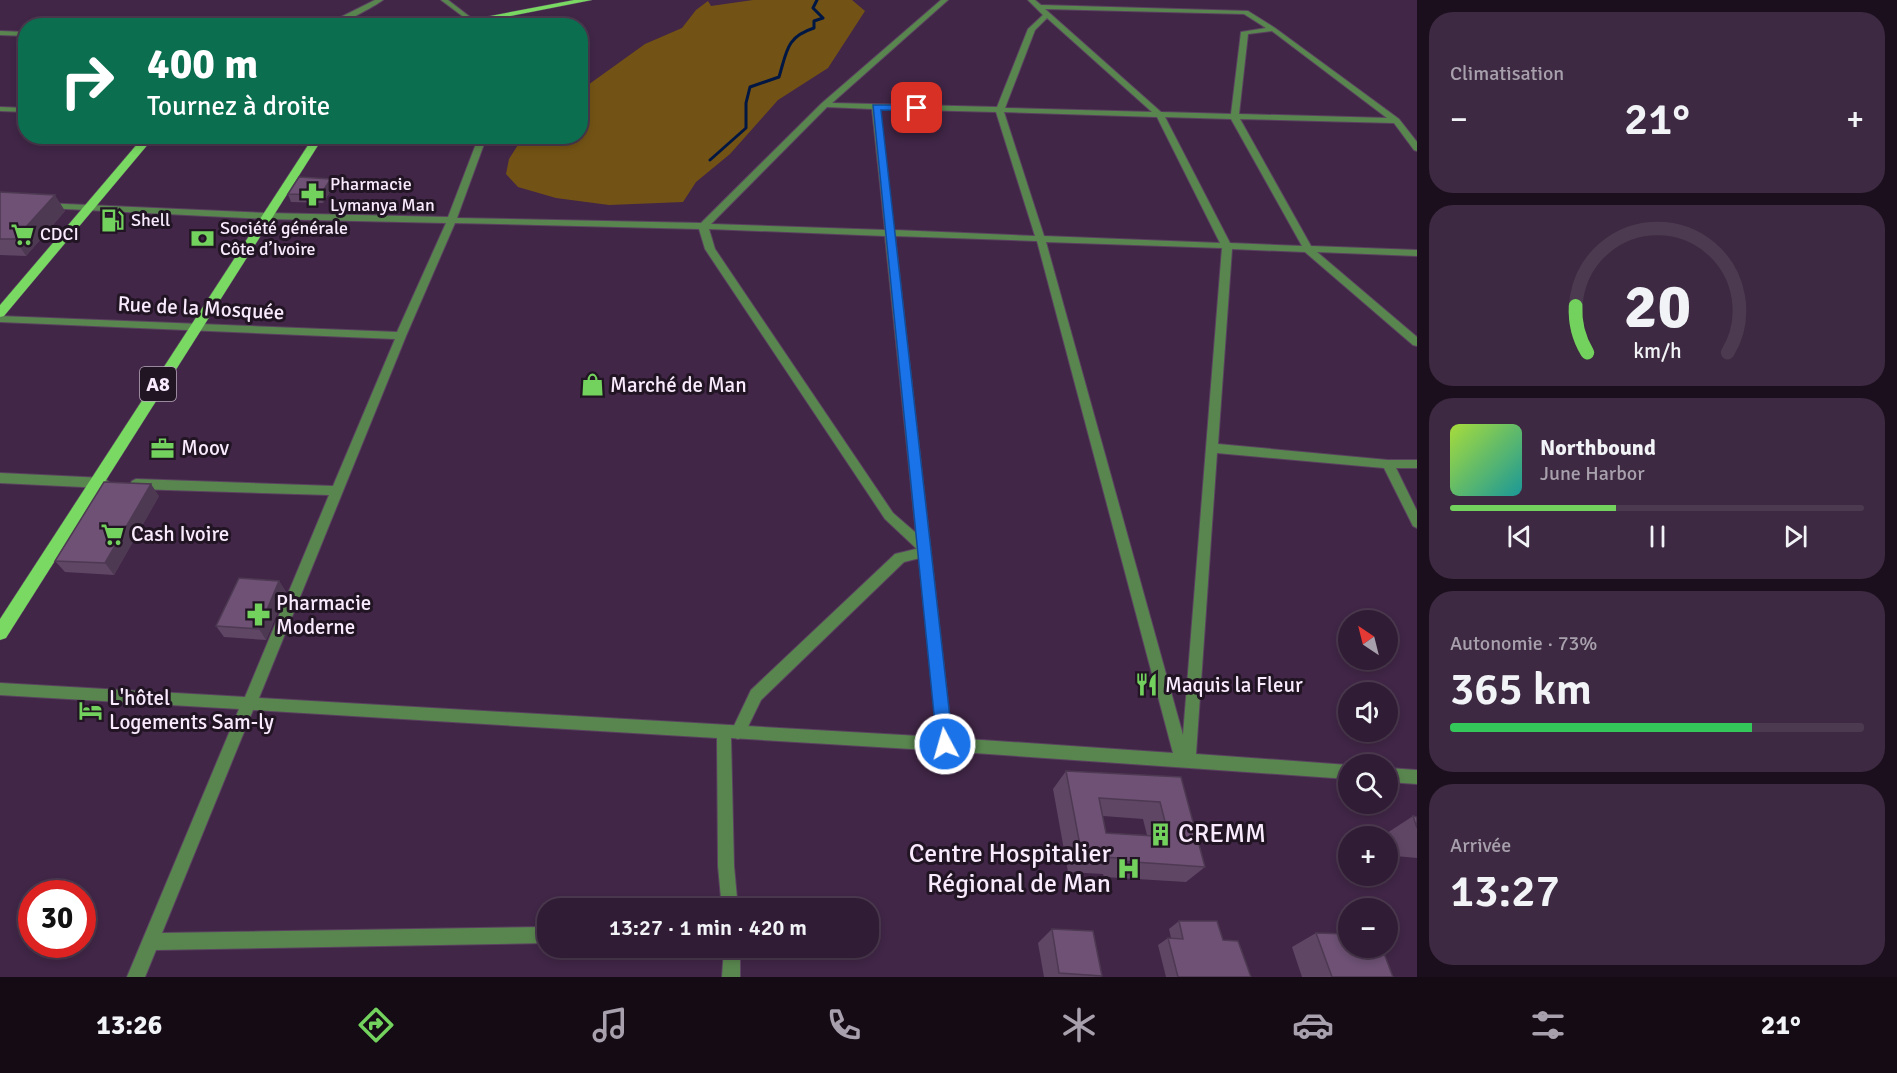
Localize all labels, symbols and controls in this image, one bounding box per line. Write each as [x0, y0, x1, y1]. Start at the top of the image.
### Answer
text: 400 m [147, 39, 258, 90]
icon: right [48, 42, 126, 120]
text: Climatisation [1450, 61, 1564, 86]
pin [891, 82, 942, 133]
text: Tournez à droite [147, 90, 330, 123]
icon: arrive [900, 91, 933, 124]
text: 21° [1624, 92, 1690, 147]
text: − [1450, 99, 1468, 140]
text: + [1846, 99, 1864, 140]
place label: Pharmacie Lymanya Man [330, 173, 435, 216]
pharmacy icon: Pharmacie Lymanya Man [299, 181, 325, 207]
fuel station icon: Shell [100, 207, 126, 233]
place label: Shell [131, 209, 170, 231]
place label: Société générale Côte d’Ivoire [220, 217, 348, 260]
supermarket icon: CDCI [9, 221, 35, 247]
place label: CDCI [40, 223, 79, 245]
bank icon: Société générale Côte d’Ivoire [189, 225, 215, 251]
text: 20 [1623, 268, 1691, 345]
street label: Rue de la Mosquée [117, 291, 285, 325]
text: km/h [1633, 338, 1681, 364]
road number: A8 [140, 367, 176, 401]
shop icon: Marché de Man [579, 372, 605, 398]
place label: Marché de Man [610, 372, 747, 398]
text: Northbound [1540, 434, 1656, 461]
office icon: Moov [150, 435, 176, 461]
place label: Moov [181, 435, 230, 461]
text: June Harbor [1540, 461, 1645, 486]
icon: previous [1503, 520, 1536, 553]
icon: pause [1641, 520, 1674, 553]
icon: next [1779, 520, 1812, 553]
supermarket icon: Cash Ivoire [100, 521, 126, 547]
place label: Cash Ivoire [131, 521, 229, 547]
place label: Pharmacie Moderne [276, 590, 371, 640]
pharmacy icon: Pharmacie Moderne [245, 602, 271, 628]
north arrow [1338, 610, 1398, 670]
map controls [1338, 610, 1398, 958]
text: Autonomie · 73% [1450, 631, 1597, 656]
text: 365 km [1450, 662, 1592, 717]
restaurant icon: Maquis la Fleur [1134, 672, 1160, 698]
place label: Maquis la Fleur [1165, 672, 1303, 698]
button: sound [1338, 682, 1398, 742]
place label: L'hôtel Logements Sam-ly [109, 685, 274, 735]
hotel icon: L'hôtel Logements Sam-ly [78, 697, 104, 723]
position arrow [913, 712, 977, 776]
button: search [1338, 754, 1398, 814]
place label: CREMM [1178, 818, 1266, 850]
building icon: CREMM [1147, 821, 1173, 847]
button: + [1338, 826, 1398, 886]
text: Arrivée [1450, 833, 1511, 858]
place label: Centre Hospitalier Régional de Man [909, 838, 1111, 900]
hospital icon: Centre Hospitalier Régional de Man [1116, 856, 1142, 882]
text: 13:27 [1450, 864, 1560, 919]
speed limit sign: 30 [18, 880, 96, 958]
button: − [1338, 898, 1398, 958]
text: 13:27 · 1 min · 420 m [609, 914, 807, 941]
icon: directions [355, 1004, 397, 1046]
icon: music [589, 1004, 631, 1046]
icon: phone [823, 1004, 865, 1046]
icon: climate [1058, 1004, 1100, 1046]
icon: car [1292, 1004, 1334, 1046]
icon: filters [1527, 1004, 1569, 1046]
text: 13:26 [96, 1009, 162, 1042]
text: 21° [1761, 1009, 1801, 1042]

